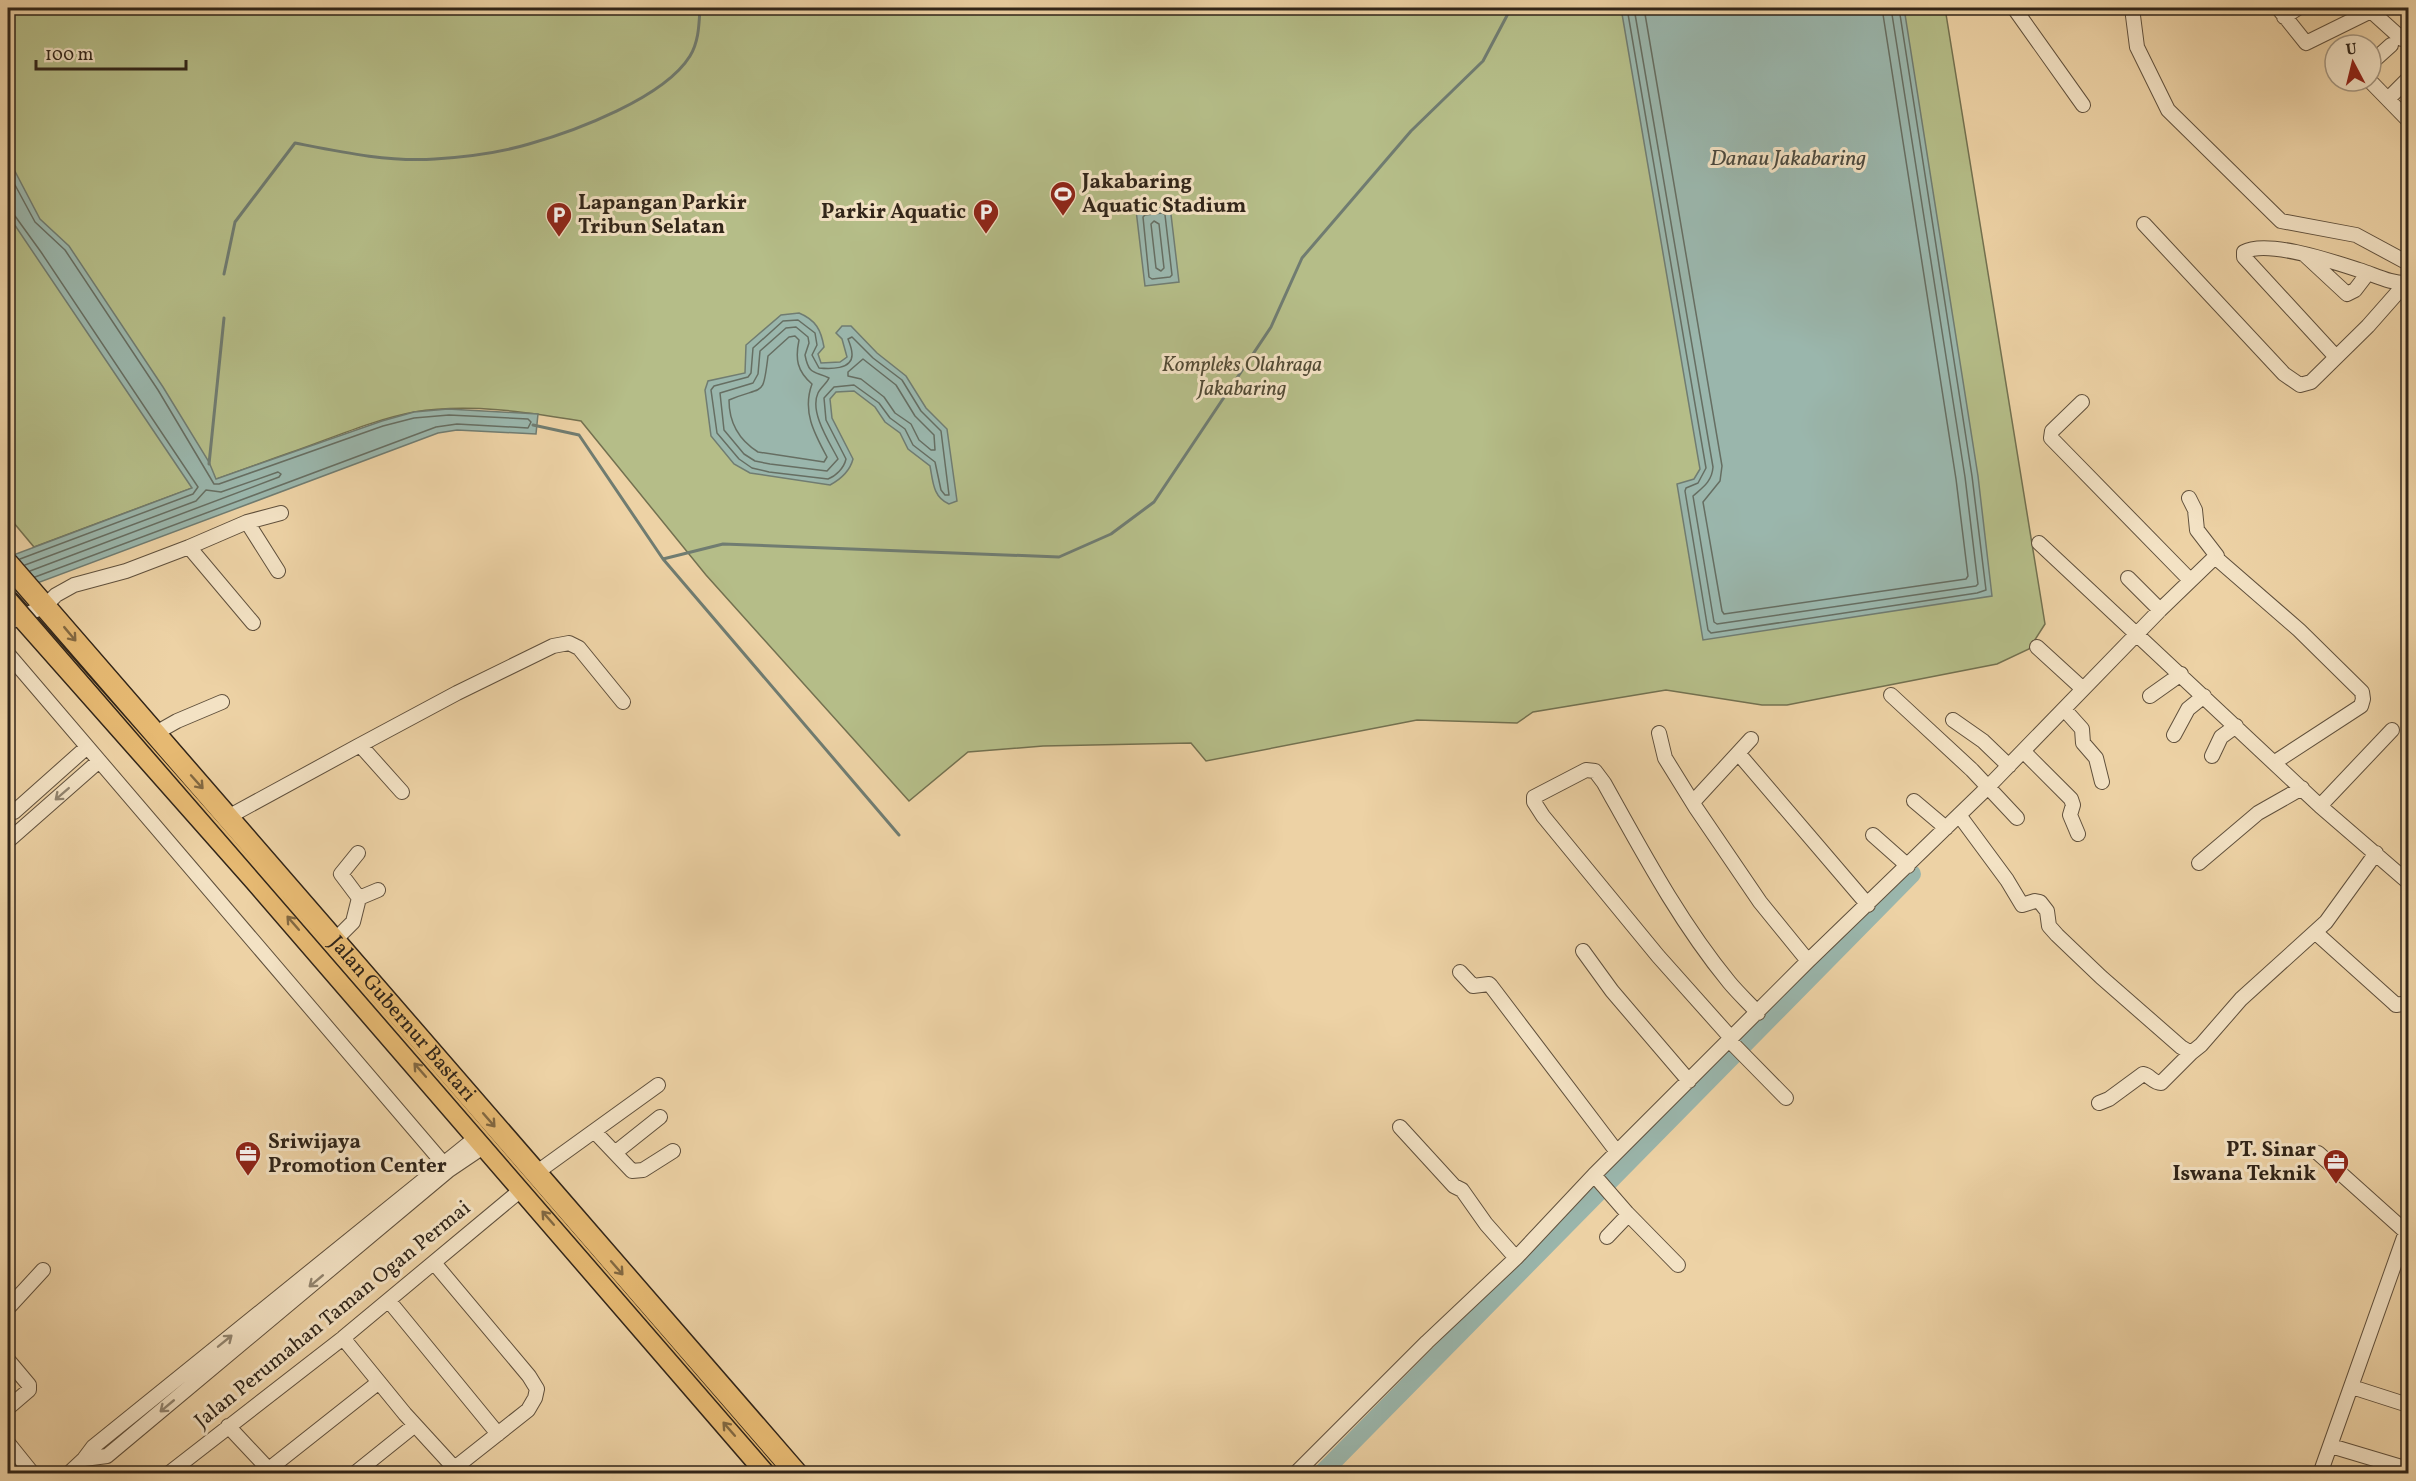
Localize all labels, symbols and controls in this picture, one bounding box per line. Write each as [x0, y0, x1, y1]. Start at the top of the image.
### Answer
scale bar [36, 33, 186, 71]
north arrow [2323, 33, 2383, 93]
text: U [2345, 39, 2358, 62]
text: 100 m [45, 43, 94, 68]
water label: Danau Jakabaring [1710, 144, 1866, 175]
place label: Jakabaring Aquatic Stadium [1081, 168, 1246, 221]
sports icon: Jakabaring Aquatic Stadium [1048, 179, 1078, 217]
place label: Lapangan Parkir Tribun Selatan [578, 189, 747, 242]
parking icon: Parkir Aquatic [971, 197, 1001, 235]
place label: Parkir Aquatic [821, 198, 966, 227]
parking icon: Lapangan Parkir Tribun Selatan [544, 200, 574, 238]
park label: Kompleks Olahraga Jakabaring [1162, 351, 1322, 404]
one-way arrow [63, 626, 76, 642]
one-way arrow [190, 774, 204, 789]
one-way arrow [55, 787, 70, 801]
one-way arrow [286, 916, 300, 931]
street label: Jalan Gubernur Bastari [322, 929, 483, 1108]
one-way arrow [414, 1062, 427, 1078]
one-way arrow [482, 1112, 496, 1127]
place label: Sriwijaya Promotion Center [268, 1128, 447, 1181]
place label: PT. Sinar Iswana Teknik [2172, 1136, 2316, 1189]
office icon: Sriwijaya Promotion Center [233, 1139, 263, 1177]
office icon: PT. Sinar Iswana Teknik [2321, 1147, 2351, 1185]
street label: Jalan Perumahan Taman Ogan Permai [189, 1194, 477, 1436]
one-way arrow [541, 1210, 554, 1226]
one-way arrow [610, 1260, 624, 1275]
one-way arrow [309, 1274, 324, 1288]
one-way arrow [217, 1334, 233, 1347]
one-way arrow [160, 1399, 175, 1413]
one-way arrow [723, 1421, 736, 1437]

